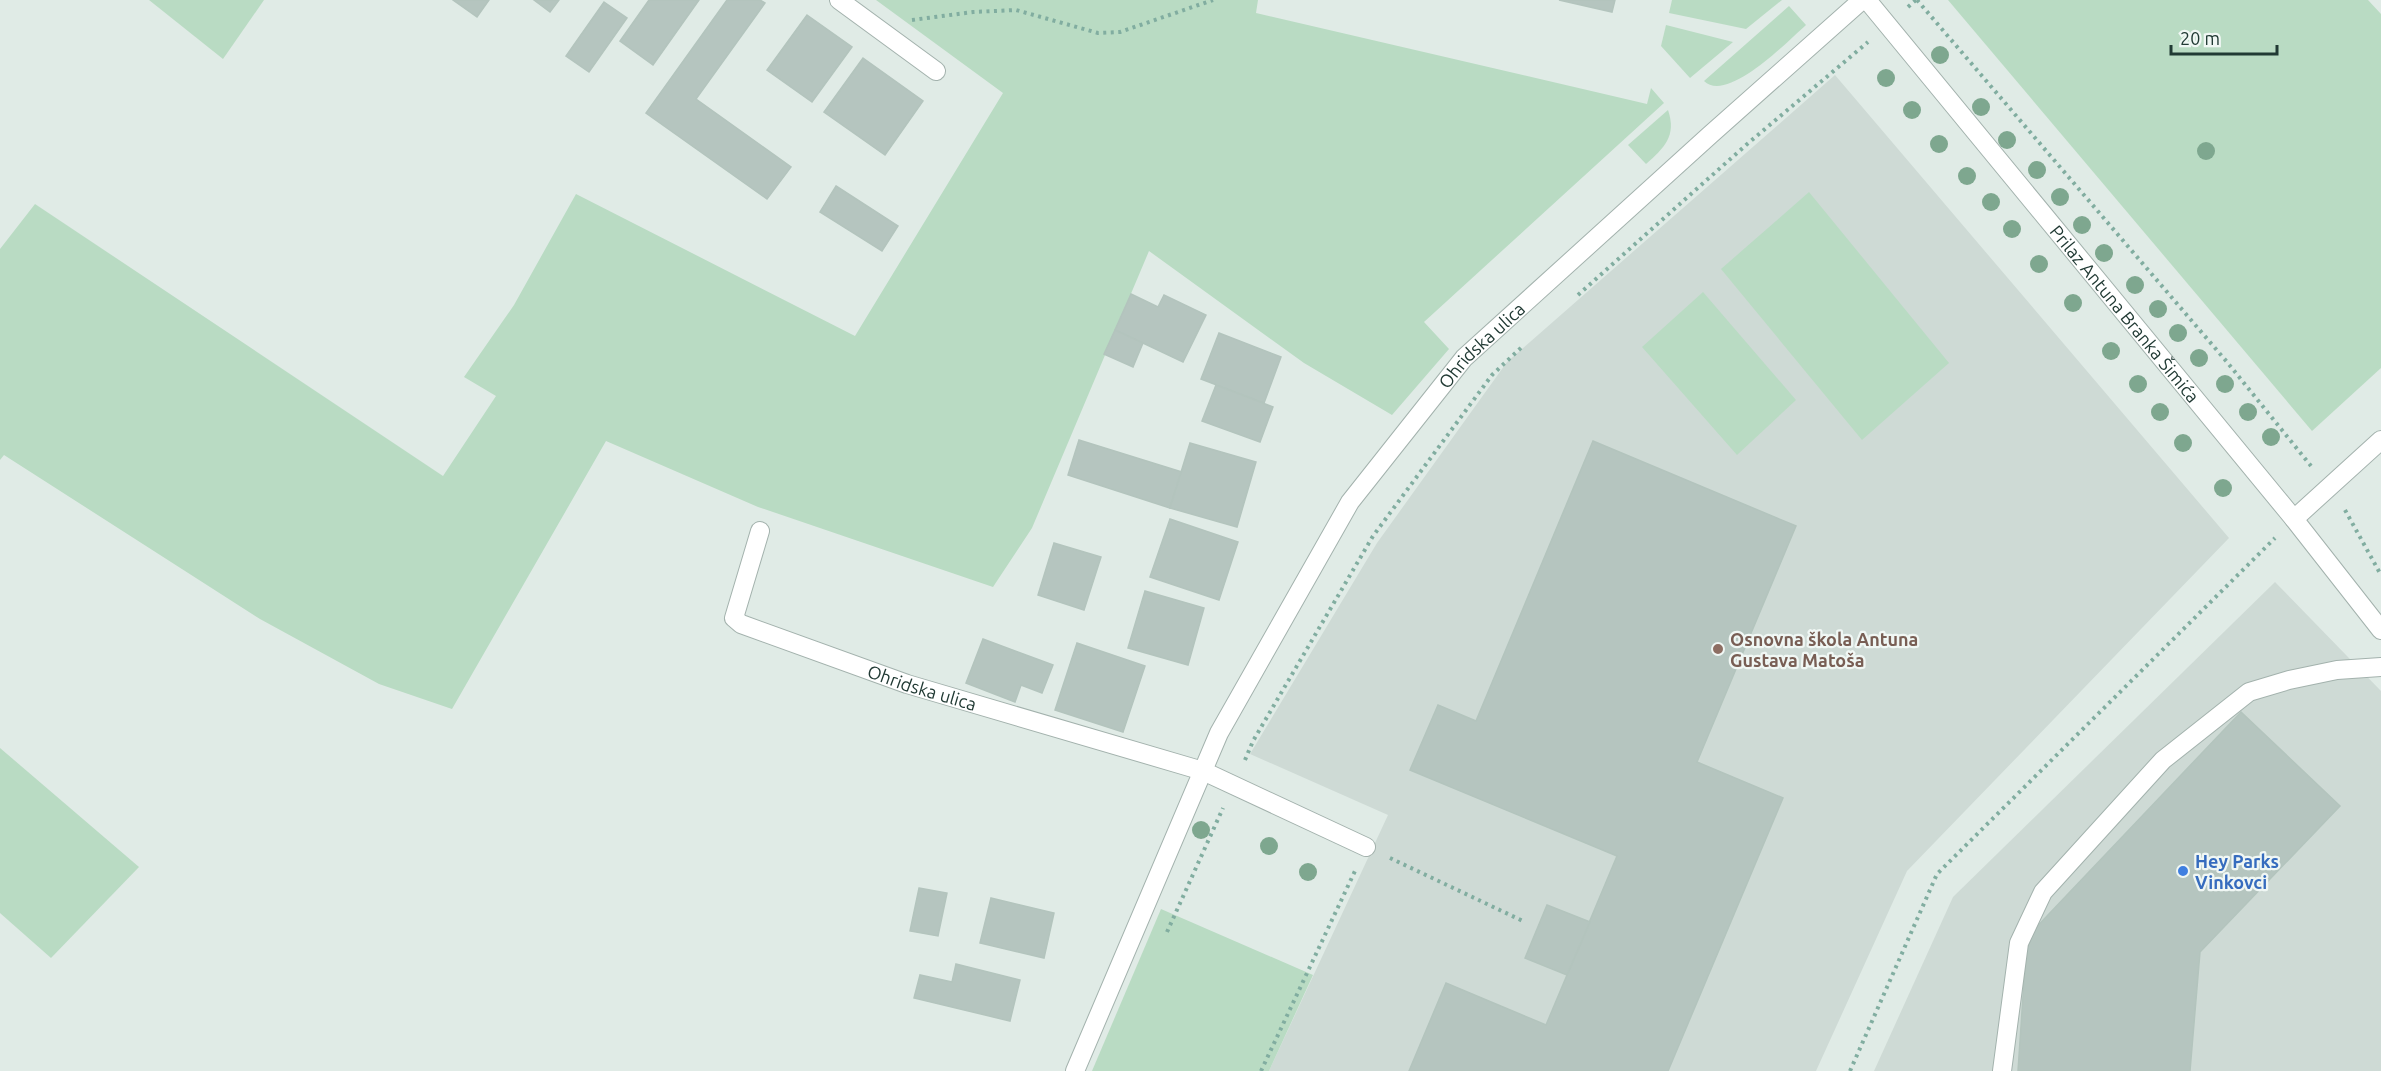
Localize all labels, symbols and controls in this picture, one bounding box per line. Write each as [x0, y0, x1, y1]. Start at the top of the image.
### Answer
scale bar [2171, 18, 2278, 56]
text: 20 m [2180, 28, 2220, 48]
street label: Prilaz Antuna Branka Šimića [2046, 221, 2204, 406]
street label: Ohridska ulica [1434, 298, 1529, 392]
place label: Osnovna škola Antuna Gustava Matoša [1730, 629, 1918, 670]
marker: Osnovna škola Antuna Gustava Matoša [1711, 642, 1725, 656]
street label: Ohridska ulica [865, 661, 979, 714]
place label: Hey Parks Vinkovci [2195, 851, 2279, 892]
marker: Hey Parks Vinkovci [2176, 864, 2190, 878]

